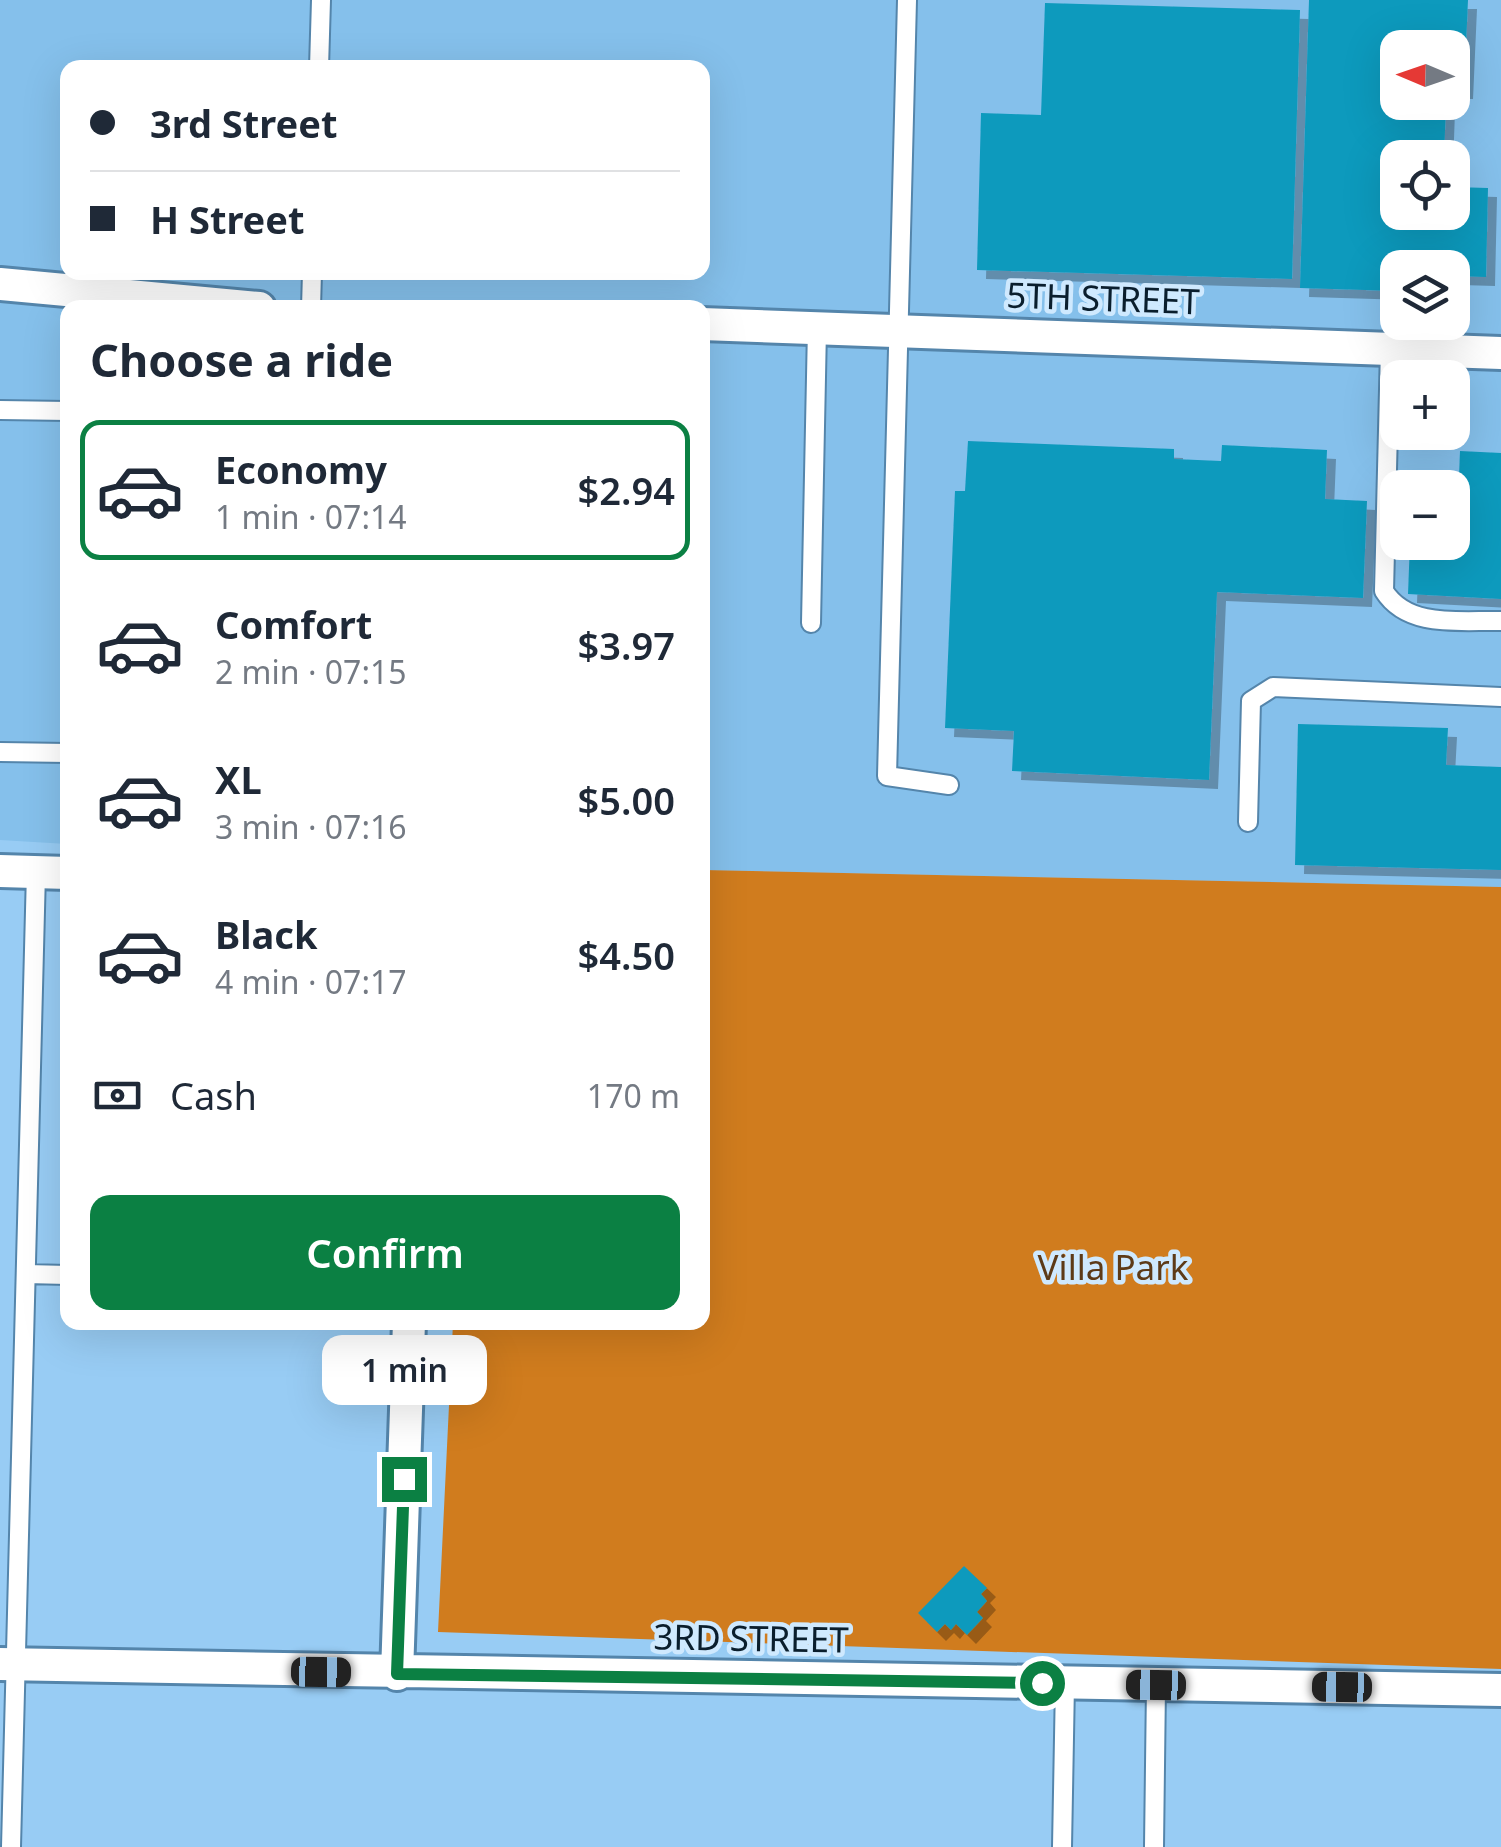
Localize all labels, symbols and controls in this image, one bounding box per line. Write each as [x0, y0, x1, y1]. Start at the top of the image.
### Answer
north arrow [1380, 30, 1470, 120]
map controls [1380, 30, 1470, 560]
text: 3rd Street [150, 97, 337, 149]
button: locate [1380, 140, 1470, 230]
text: H Street [150, 193, 304, 245]
button: layers [1380, 250, 1470, 340]
street label: 5TH STREET [1006, 271, 1201, 324]
text: Choose a ride [90, 329, 393, 390]
button: + [1380, 360, 1470, 450]
text: Economy [215, 443, 387, 495]
icon: car [95, 445, 185, 535]
text: $2.94 [578, 464, 675, 516]
button: − [1380, 470, 1470, 560]
text: 1 min · 07:14 [215, 495, 407, 538]
text: Comfort [215, 598, 372, 650]
icon: car [95, 600, 185, 690]
text: $3.97 [578, 619, 675, 671]
text: 2 min · 07:15 [215, 650, 407, 693]
text: XL [215, 753, 262, 805]
icon: car [95, 755, 185, 845]
text: $5.00 [578, 774, 675, 826]
text: 3 min · 07:16 [215, 805, 407, 848]
text: Black [215, 908, 318, 960]
icon: car [95, 910, 185, 1000]
text: $4.50 [578, 929, 675, 981]
text: 4 min · 07:17 [215, 960, 407, 1003]
icon: cash [90, 1068, 145, 1123]
text: Cash [170, 1069, 257, 1121]
text: 170 m [587, 1074, 680, 1117]
button: Confirm [90, 1195, 680, 1310]
park label: Villa Park [1038, 1243, 1189, 1290]
callout: 1 min [322, 1334, 486, 1404]
text: 1 min [361, 1348, 448, 1391]
route end [382, 1457, 427, 1502]
street label: 3RD STREET [653, 1612, 850, 1663]
car [291, 1656, 351, 1688]
route start [1020, 1661, 1065, 1706]
car [1126, 1669, 1186, 1701]
car [1312, 1671, 1372, 1703]

